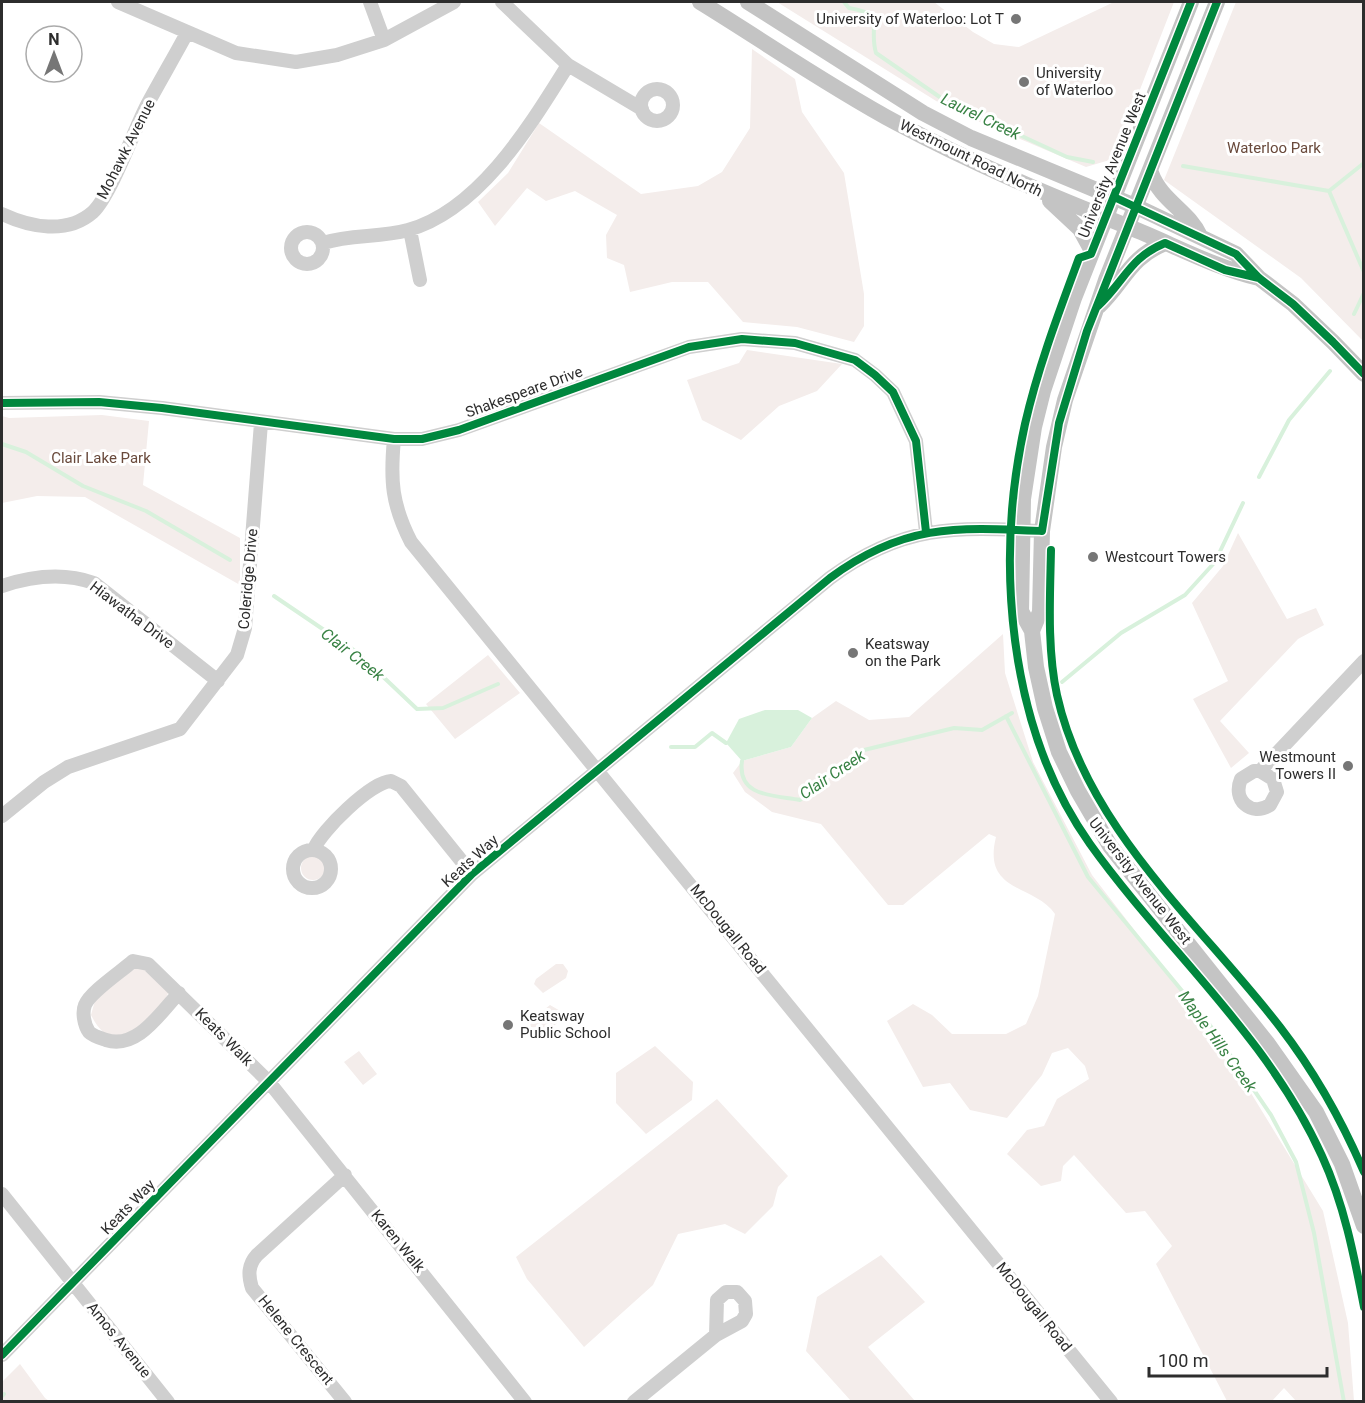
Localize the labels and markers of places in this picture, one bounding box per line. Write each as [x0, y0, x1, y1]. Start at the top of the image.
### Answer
place label: University of Waterloo: Lot T [816, 10, 1004, 28]
marker: University of Waterloo: Lot T [1009, 12, 1023, 26]
place label: University of Waterloo [1036, 64, 1113, 99]
marker: University of Waterloo [1017, 75, 1031, 89]
place label: Westcourt Towers [1105, 548, 1226, 566]
marker: Westcourt Towers [1086, 550, 1100, 564]
place label: Keatsway on the Park [865, 635, 941, 670]
marker: Keatsway on the Park [846, 646, 860, 660]
place label: Westmount Towers II [1259, 748, 1336, 783]
marker: Westmount Towers II [1341, 759, 1355, 773]
place label: Keatsway Public School [520, 1007, 611, 1042]
marker: Keatsway Public School [501, 1018, 515, 1032]

